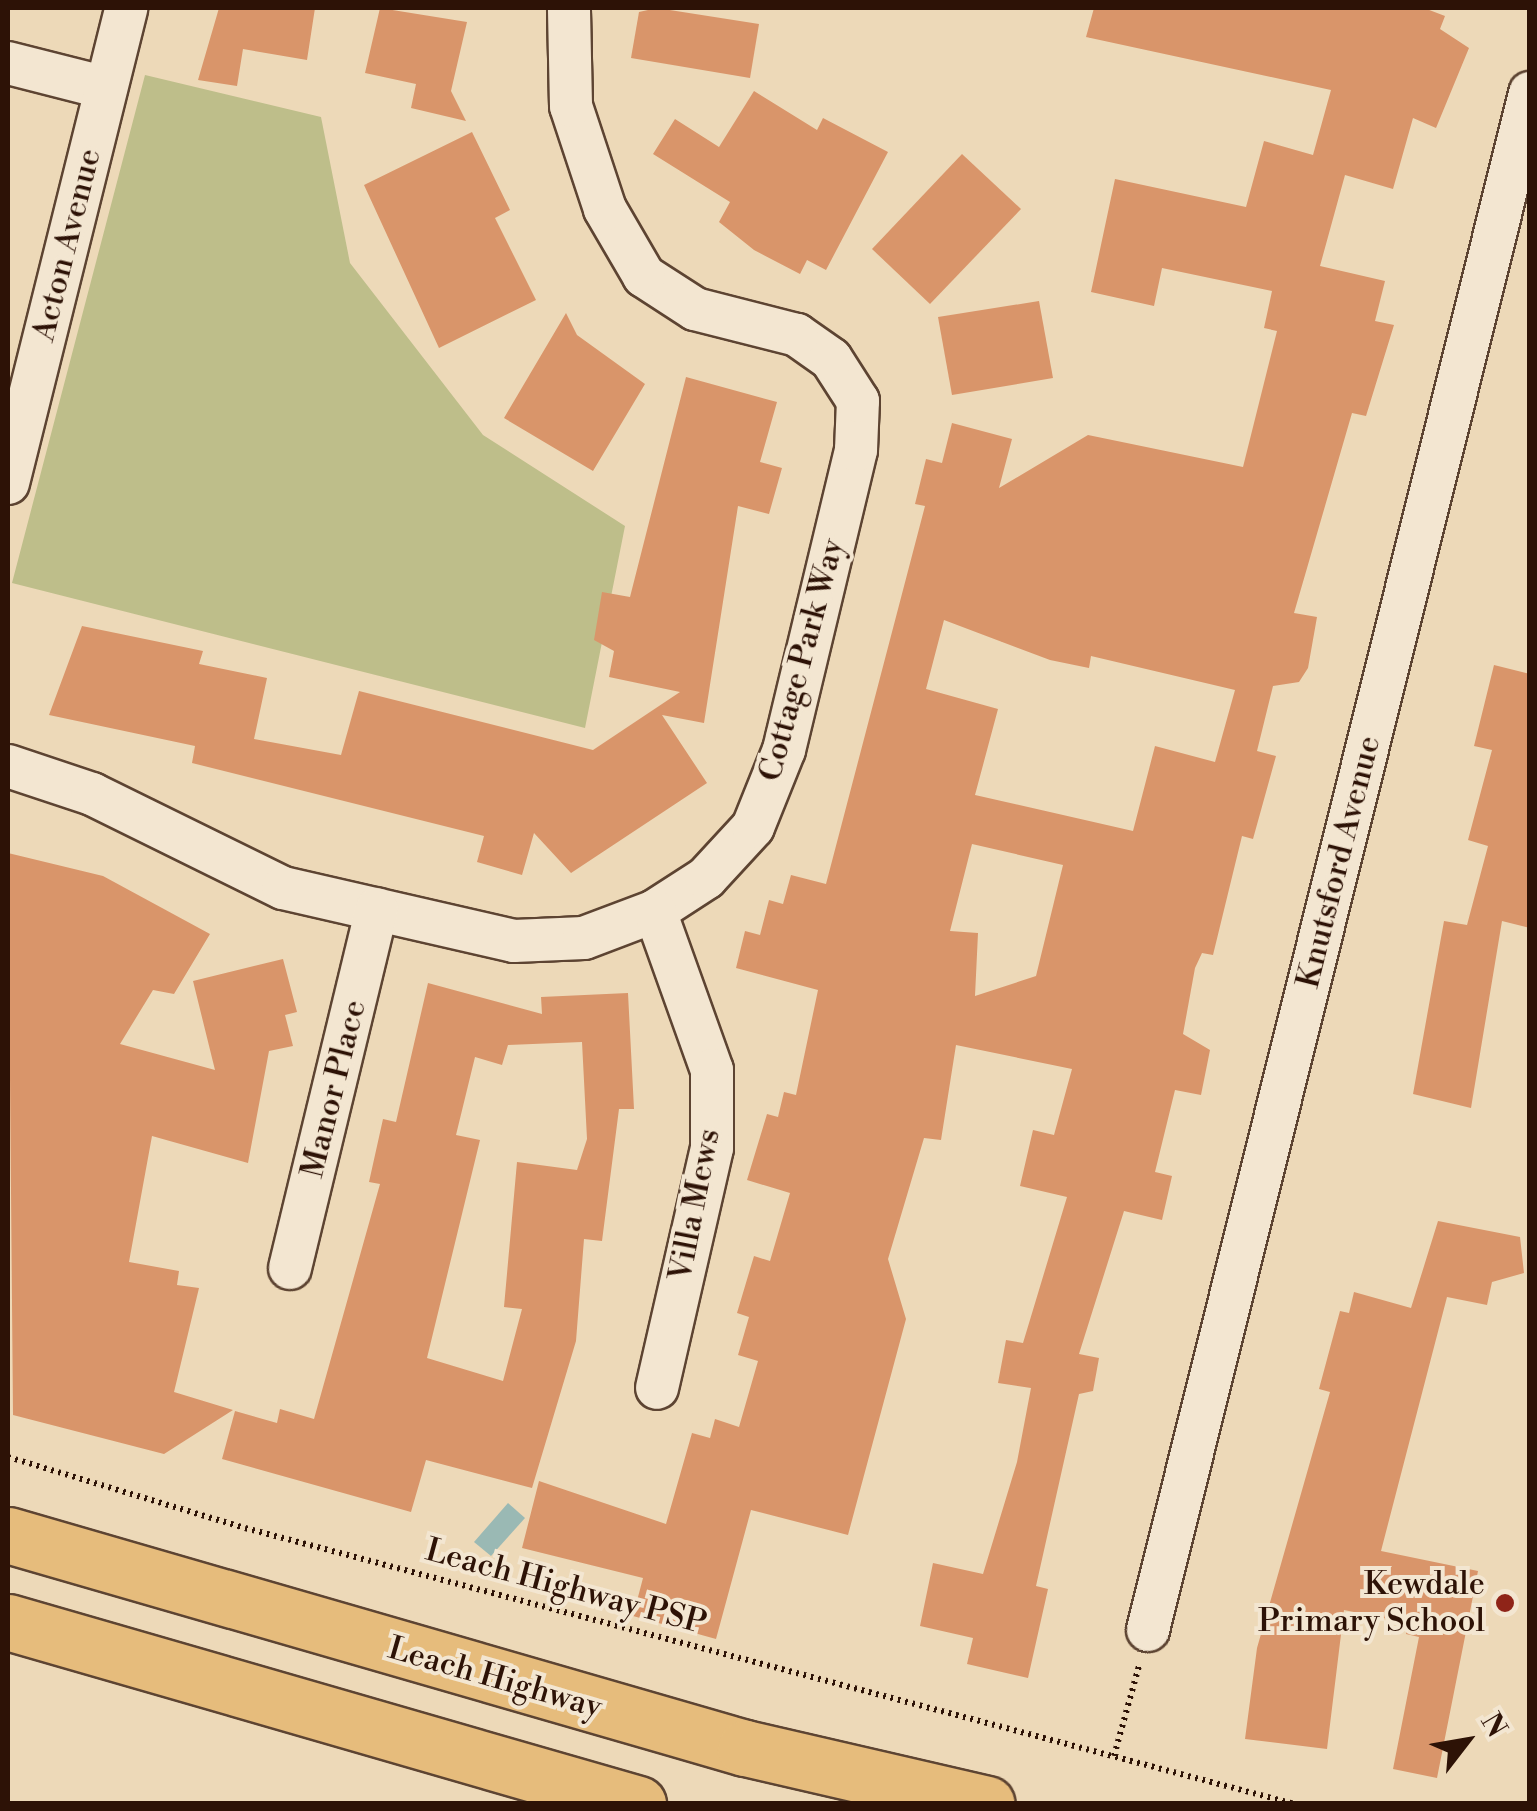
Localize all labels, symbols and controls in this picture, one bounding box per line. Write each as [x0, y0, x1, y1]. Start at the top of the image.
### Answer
street label: Acton Avenue [25, 145, 109, 345]
street label: Cottage Park Way [751, 534, 853, 786]
street label: Knutsford Avenue [1289, 732, 1389, 992]
street label: Manor Place [293, 996, 375, 1182]
street label: Villa Mews [661, 1126, 729, 1284]
street label: Leach Highway PSP [421, 1531, 711, 1643]
place label: Kewdale Primary School [1258, 1566, 1485, 1641]
marker: Kewdale Primary School [1494, 1592, 1516, 1614]
street label: Leach Highway [384, 1629, 606, 1727]
north arrow [1417, 1691, 1517, 1791]
text: N [1472, 1707, 1514, 1744]

